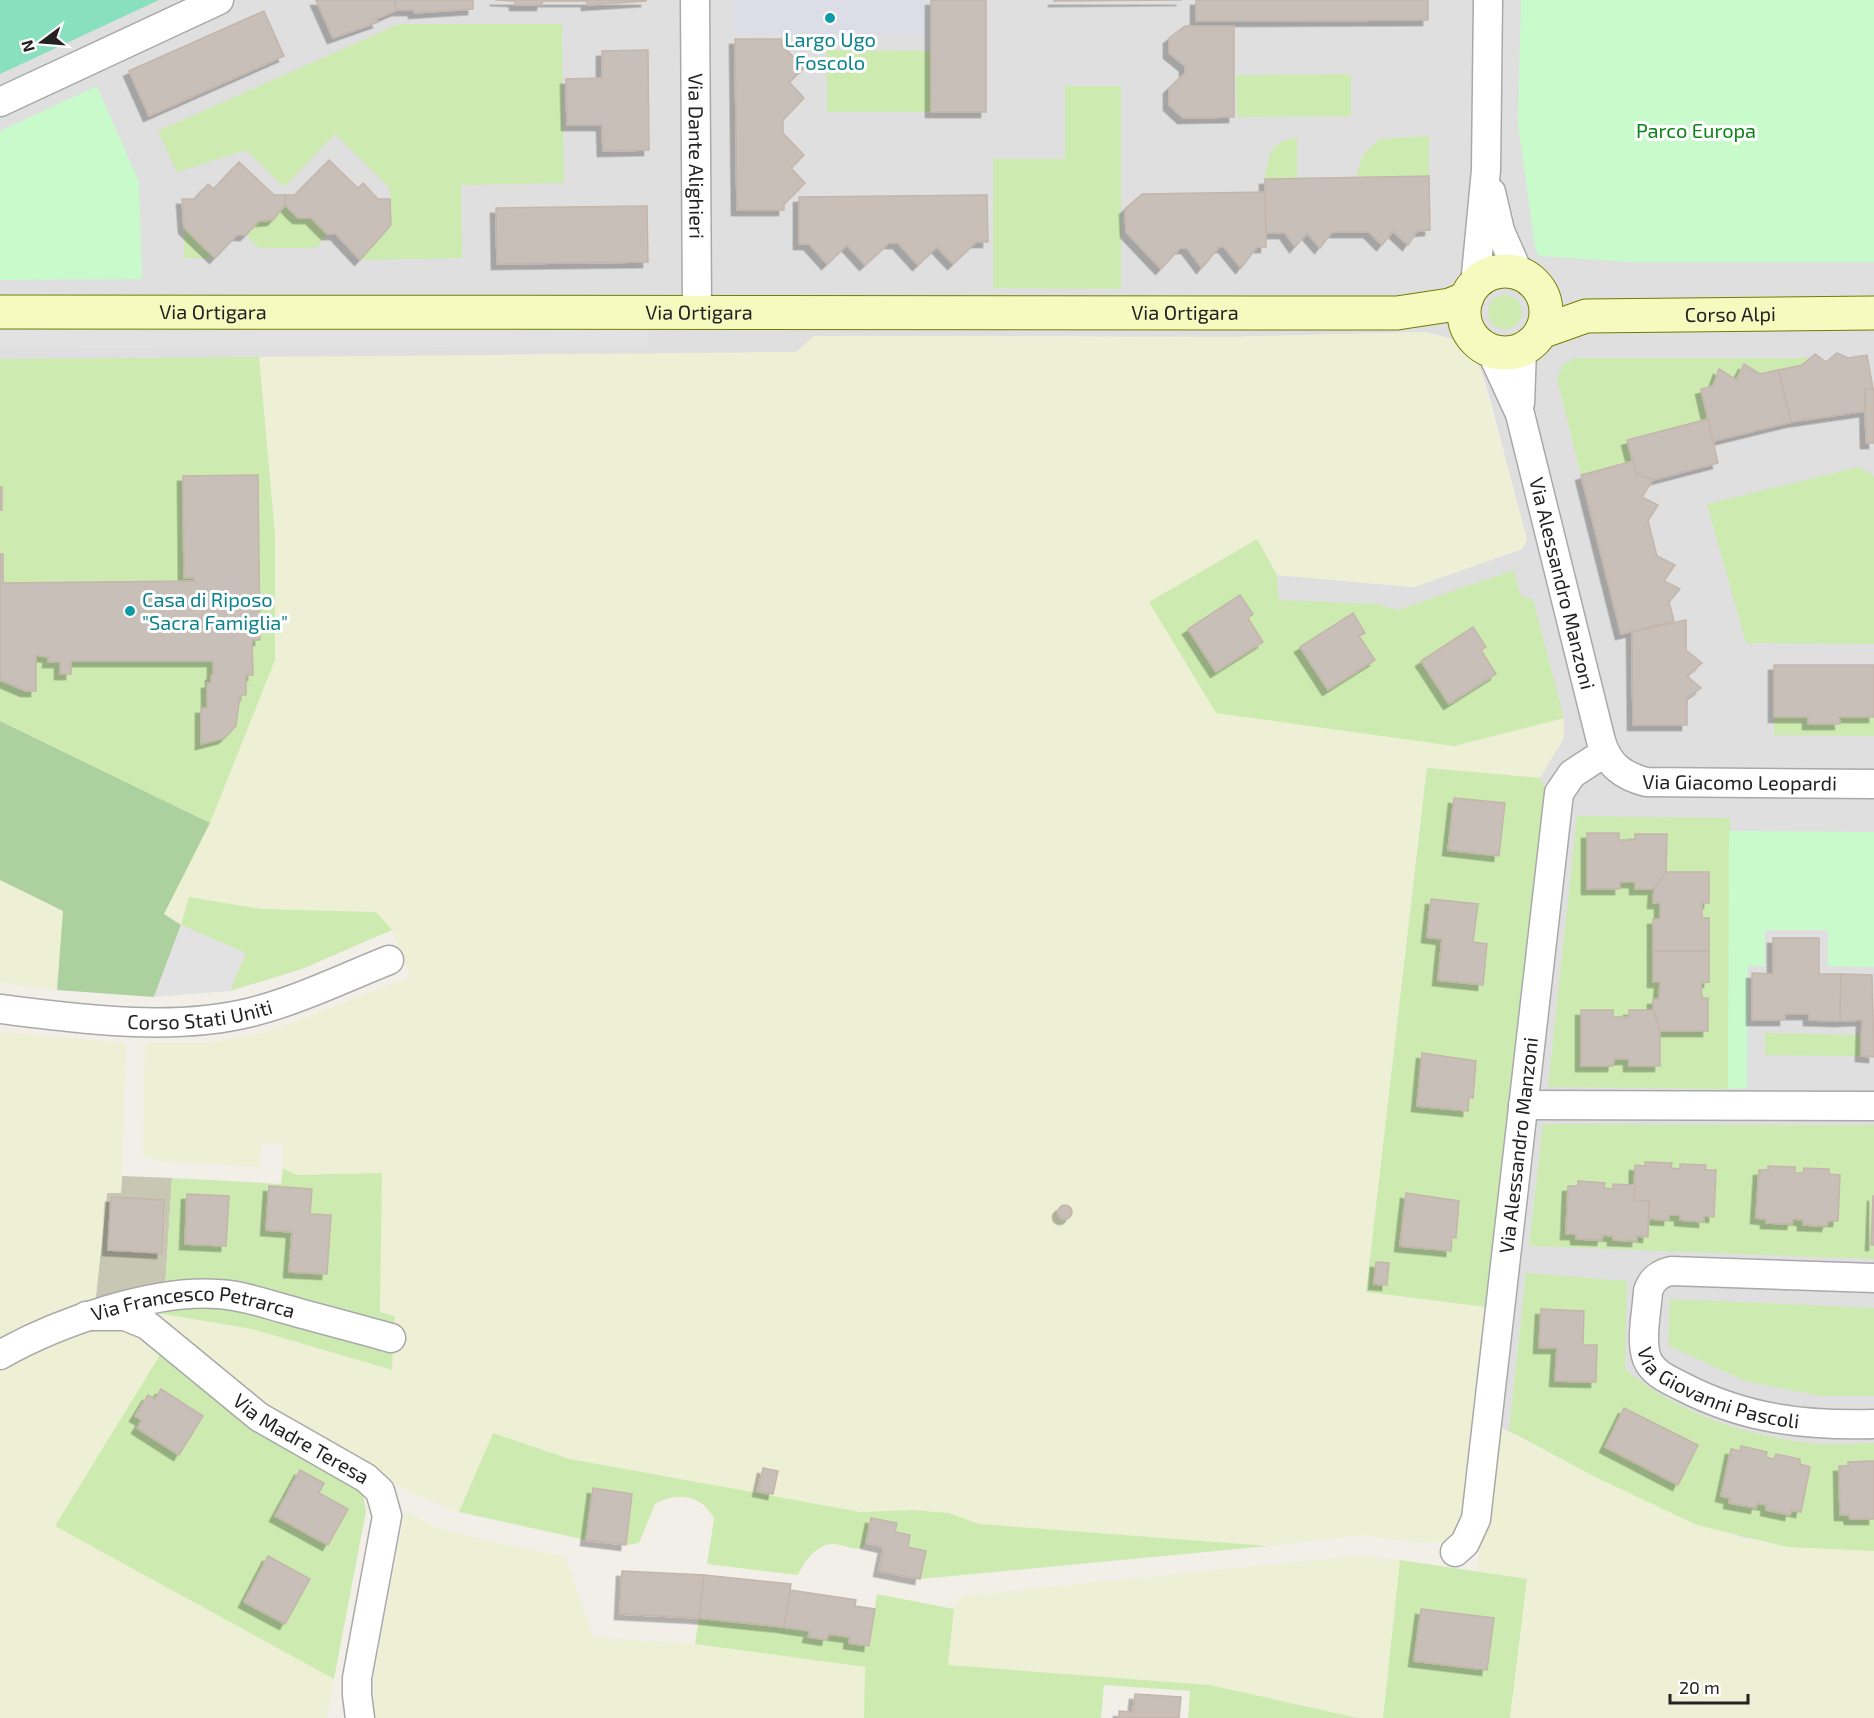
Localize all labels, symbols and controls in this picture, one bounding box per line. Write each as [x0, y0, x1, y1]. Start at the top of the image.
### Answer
marker: Largo Ugo Foscolo [823, 11, 837, 25]
north arrow [12, 12, 72, 72]
place label: Largo Ugo Foscolo [784, 27, 876, 74]
text: N [16, 38, 38, 54]
street label: Via Dante Alighieri [684, 73, 710, 239]
park label: Parco Europa [1636, 118, 1756, 142]
street label: Via Ortigara [159, 299, 267, 323]
street label: Via Ortigara [645, 299, 753, 324]
street label: Via Ortigara [1131, 300, 1239, 324]
street label: Corso Alpi [1684, 301, 1776, 326]
street label: Via Alessandro Manzoni [1525, 475, 1601, 692]
place label: Casa di Riposo "Sacra Famiglia" [142, 587, 288, 634]
marker: Casa di Riposo "Sacra Famiglia" [123, 604, 137, 618]
street label: Via Giacomo Leopardi [1642, 769, 1837, 795]
street label: Corso Stati Uniti [127, 994, 275, 1034]
street label: Via Alessandro Manzoni [1493, 1036, 1542, 1255]
street label: Via Francesco Petrarca [88, 1280, 298, 1325]
street label: Via Giovanni Pascoli [1633, 1345, 1801, 1432]
street label: Via Madre Teresa [229, 1388, 374, 1488]
scale bar [1670, 1667, 1748, 1705]
text: 20 m [1679, 1676, 1720, 1698]

